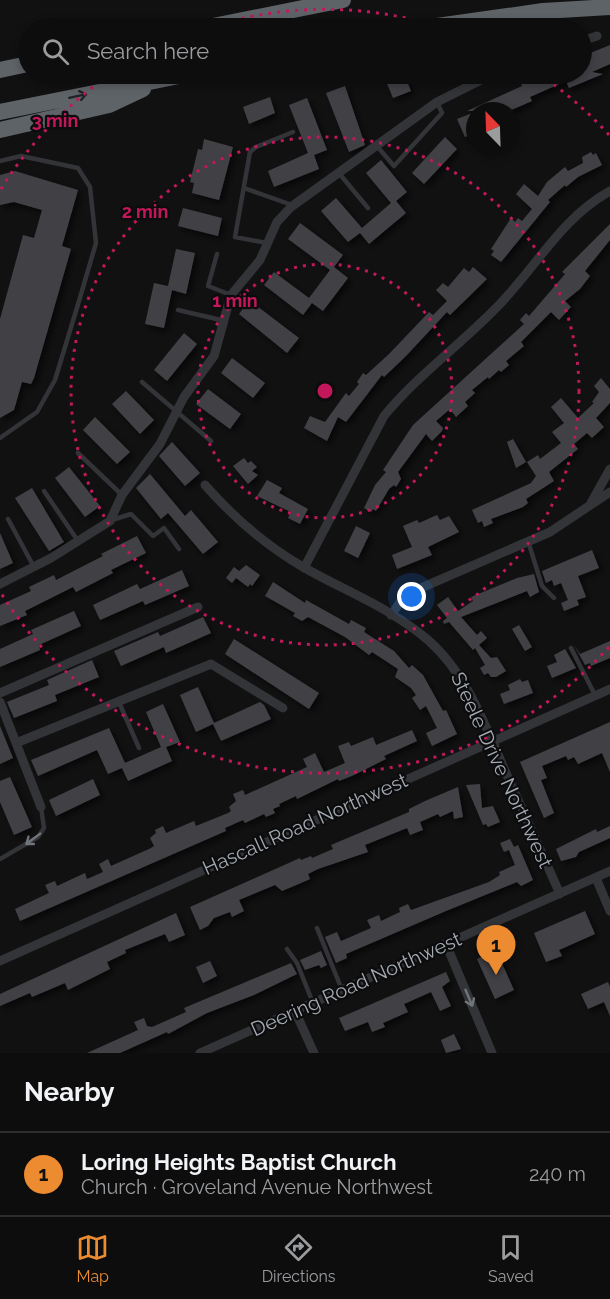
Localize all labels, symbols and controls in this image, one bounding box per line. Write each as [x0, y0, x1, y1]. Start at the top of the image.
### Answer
search box [18, 18, 592, 84]
icon: search [39, 35, 72, 68]
text: Search here [87, 38, 209, 64]
one-way arrow [68, 90, 87, 101]
north arrow [466, 102, 520, 156]
text: 3 min [32, 110, 78, 131]
text: 2 min [122, 201, 168, 222]
text: 1 min [212, 290, 258, 311]
centre of rings [315, 381, 335, 401]
your location [397, 582, 426, 611]
street label: Steele Drive Northwest [446, 668, 558, 872]
street label: Hascall Road Northwest [199, 768, 411, 880]
one-way arrow [25, 833, 41, 846]
pin: 1 [476, 926, 516, 975]
street label: Deering Road Northwest [247, 927, 465, 1041]
one-way arrow [464, 988, 475, 1007]
text: Nearby [24, 1077, 114, 1107]
text: Loring Heights Baptist Church [81, 1149, 397, 1175]
text: 1 [39, 1162, 48, 1186]
text: 240 m [529, 1162, 586, 1186]
text: Church · Groveland Avenue Northwest [81, 1175, 433, 1199]
tab: Map [76, 1231, 109, 1286]
tab: Directions [262, 1231, 336, 1286]
tab: Saved [488, 1231, 534, 1286]

